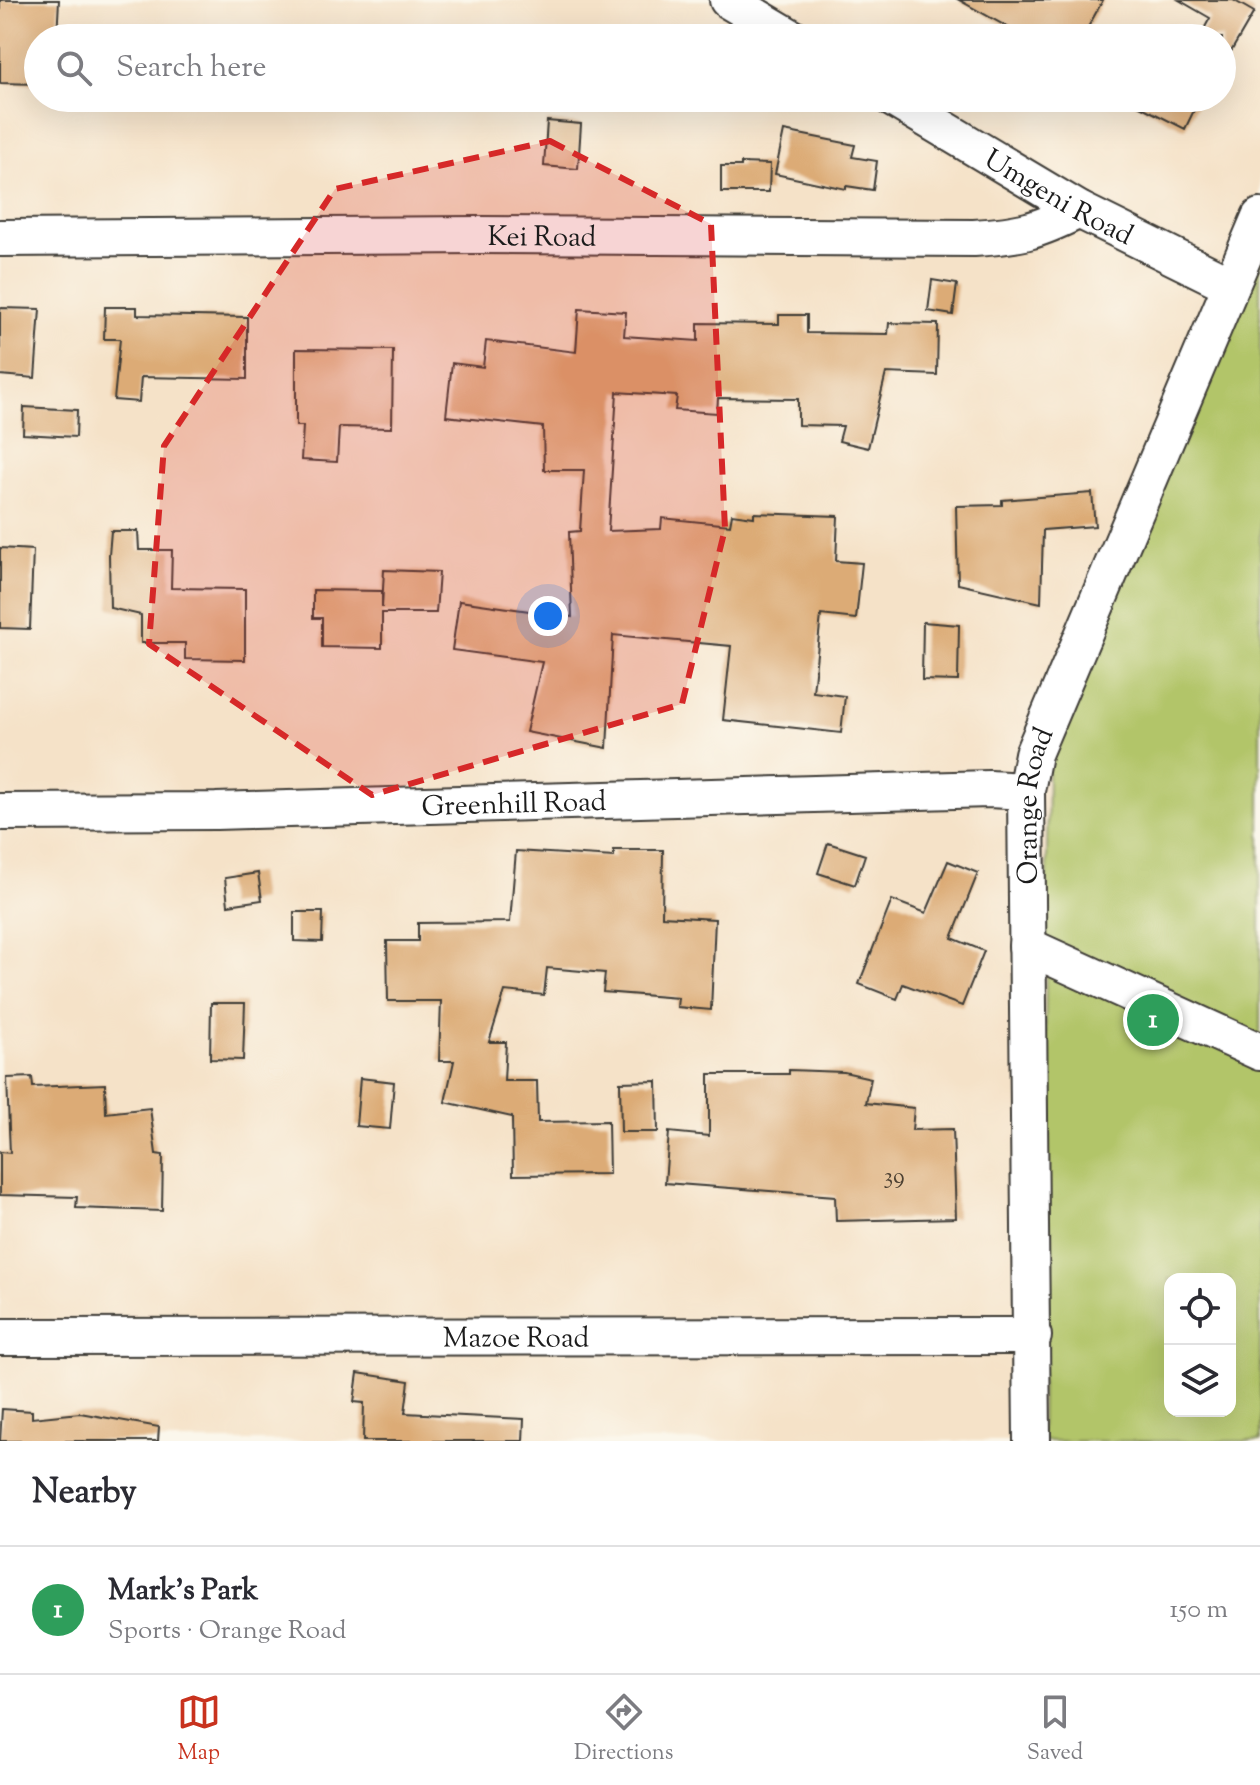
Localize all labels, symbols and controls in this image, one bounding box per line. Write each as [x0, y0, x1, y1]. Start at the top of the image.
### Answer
search box [24, 24, 1236, 112]
icon: search [52, 46, 96, 90]
text: Search here [116, 47, 266, 90]
street label: Umgeni Road [976, 141, 1140, 257]
street label: Kei Road [487, 218, 597, 259]
your location [528, 596, 568, 636]
street label: Orange Road [1009, 722, 1065, 885]
street label: Greenhill Road [421, 783, 607, 828]
pin: 1 [1127, 990, 1179, 1050]
house number: 39 [883, 1160, 905, 1194]
map controls [1164, 1273, 1236, 1417]
button: locate [1164, 1273, 1236, 1345]
street label: Mazoe Road [443, 1319, 589, 1360]
button: layers [1164, 1345, 1236, 1417]
text: Nearby [32, 1469, 137, 1518]
text: Mark's Park [108, 1570, 258, 1613]
text: 1 [54, 1592, 62, 1629]
text: 150 m [1169, 1592, 1228, 1629]
text: Sports · Orange Road [108, 1613, 346, 1650]
tab: Map [177, 1690, 221, 1770]
tab: Directions [574, 1690, 673, 1770]
tab: Saved [1027, 1690, 1083, 1770]

